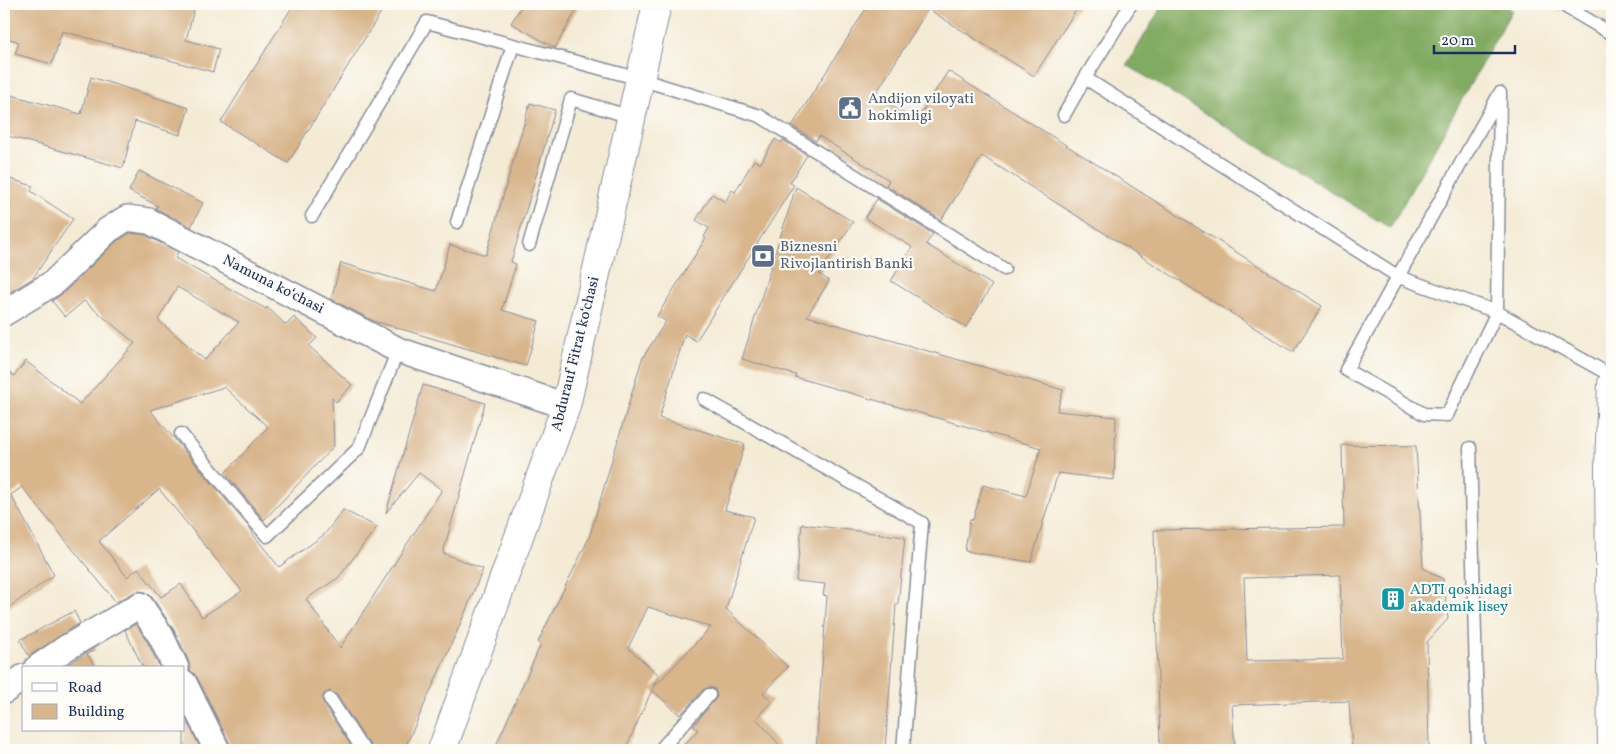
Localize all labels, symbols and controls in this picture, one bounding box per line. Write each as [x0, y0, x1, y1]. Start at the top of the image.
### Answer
scale bar [1434, 22, 1515, 54]
text: 20 m [1441, 31, 1474, 52]
place label: Andijon vilоyati hоkimligi [868, 89, 974, 127]
public building icon: Andijon vilоyati hоkimligi [837, 95, 863, 121]
place label: Biznesni Rivojlantirish Banki [780, 237, 913, 275]
bank icon: Biznesni Rivojlantirish Banki [750, 243, 776, 269]
street label: Namuna koʻchasi [218, 250, 328, 320]
street label: Abdurauf Fitrat koʻchasi [547, 274, 605, 434]
place label: ADTI qoshidagi akademik lisey [1410, 580, 1512, 618]
building icon: ADTI qoshidagi akademik lisey [1380, 586, 1406, 612]
legend [22, 666, 185, 732]
text: Road [68, 678, 102, 699]
text: Building [68, 702, 125, 723]

